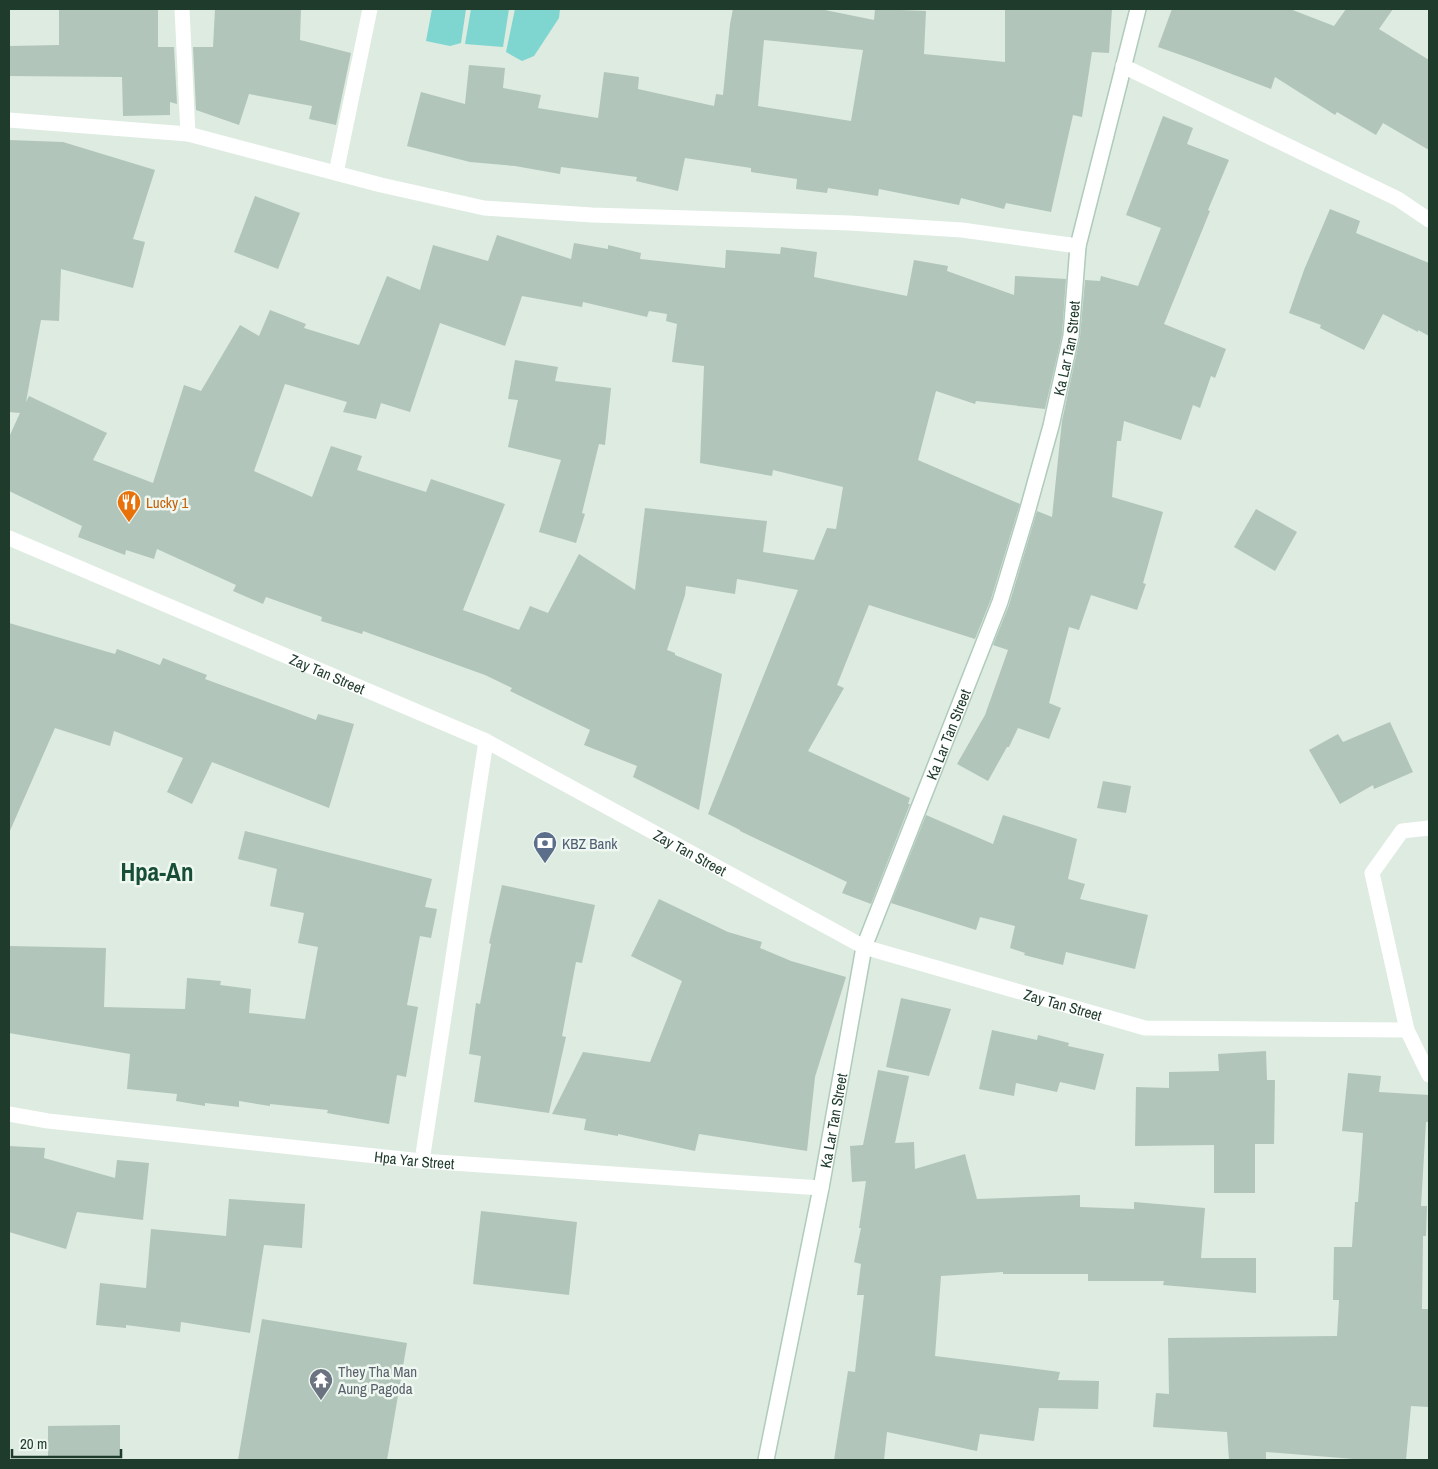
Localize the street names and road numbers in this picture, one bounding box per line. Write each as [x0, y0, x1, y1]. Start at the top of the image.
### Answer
street label: Ka Lar Tan Street [1048, 299, 1084, 397]
street label: Zay Tan Street [286, 648, 369, 699]
street label: Ka Lar Tan Street [921, 685, 975, 783]
street label: Zay Tan Street [650, 824, 731, 881]
street label: Zay Tan Street [1022, 983, 1105, 1026]
street label: Ka Lar Tan Street [814, 1071, 852, 1170]
street label: Hpa Yar Street [373, 1145, 456, 1174]

